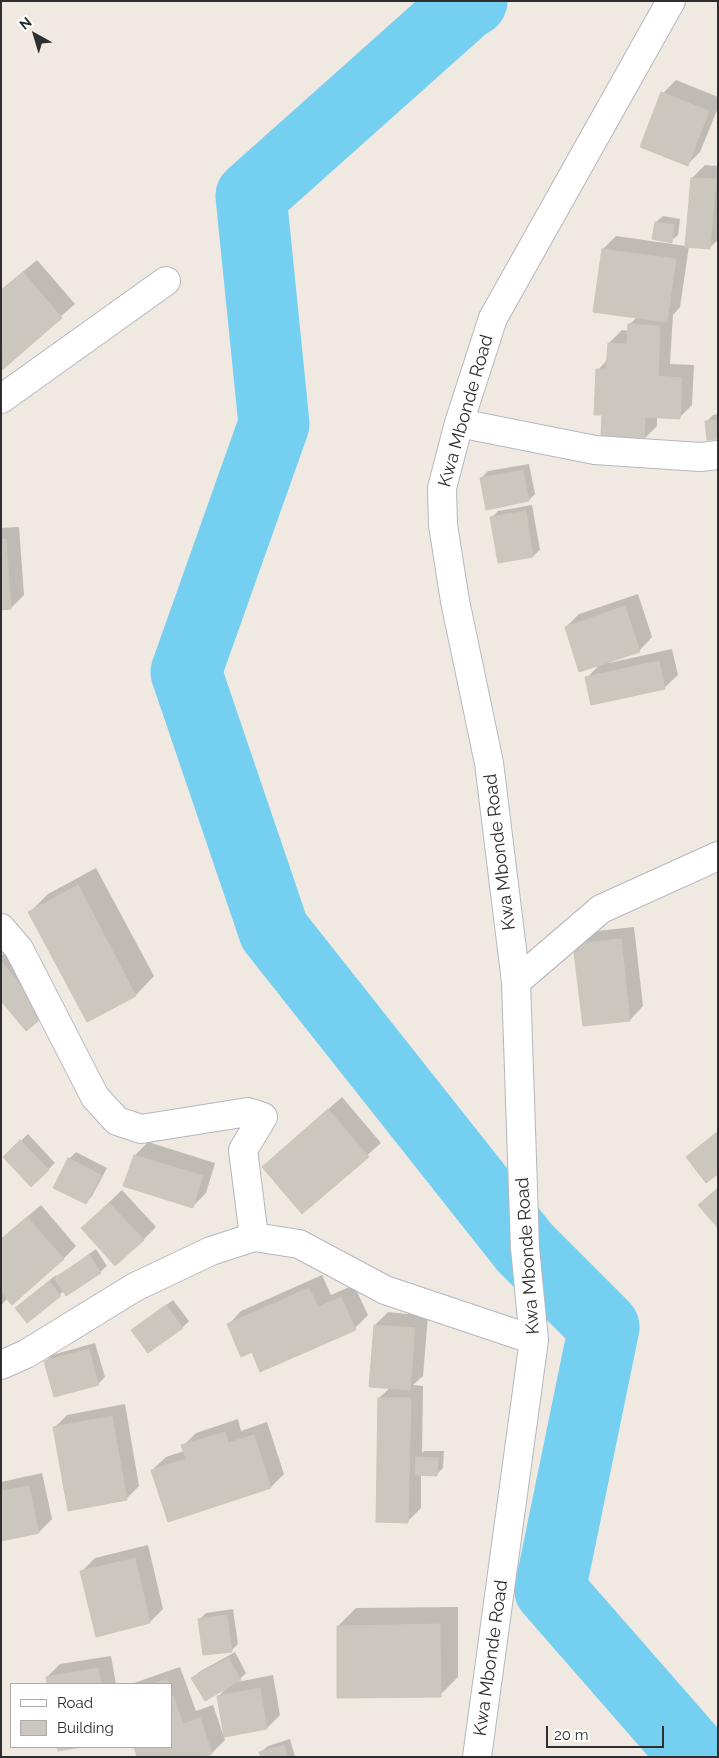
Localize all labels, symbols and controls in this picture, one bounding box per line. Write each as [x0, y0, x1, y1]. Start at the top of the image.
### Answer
north arrow [10, 10, 60, 60]
text: N [16, 14, 35, 33]
street label: Kwa Mbonde Road [434, 332, 498, 490]
street label: Kwa Mbonde Road [480, 773, 520, 931]
street label: Kwa Mbonde Road [512, 1177, 544, 1335]
street label: Kwa Mbonde Road [469, 1579, 513, 1737]
legend [10, 1683, 172, 1748]
text: Road [57, 1694, 93, 1712]
scale bar [549, 1716, 666, 1748]
text: Building [57, 1719, 114, 1737]
text: 20 m [554, 1726, 589, 1744]

